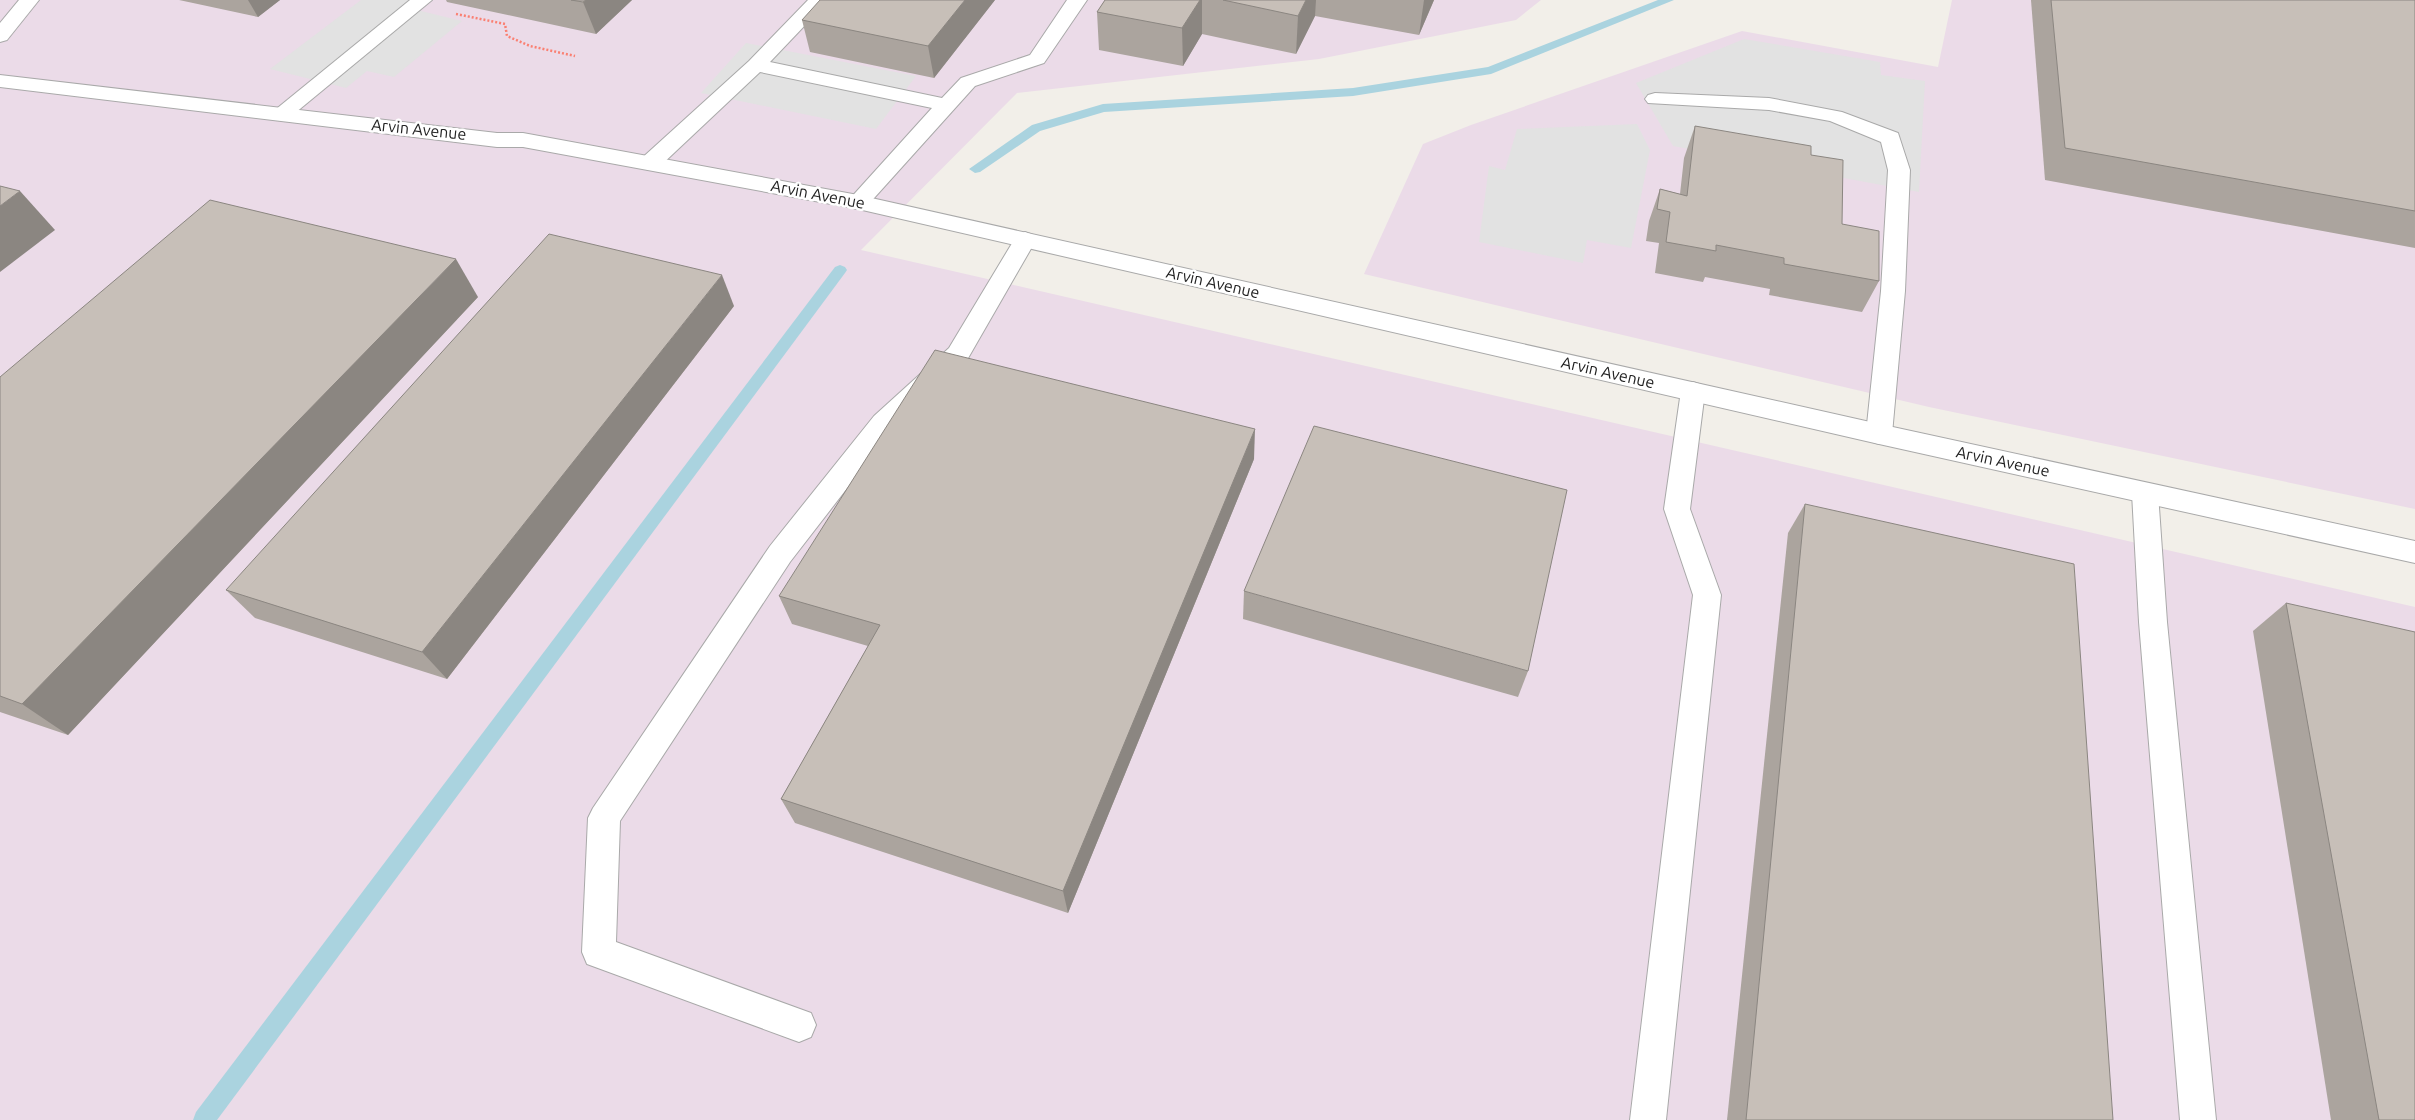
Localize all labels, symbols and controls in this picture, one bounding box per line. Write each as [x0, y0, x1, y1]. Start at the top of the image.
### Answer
street label: Arvin Avenue [371, 115, 467, 143]
street label: Arvin Avenue [770, 176, 866, 212]
street label: Arvin Avenue [1165, 263, 1261, 301]
street label: Arvin Avenue [1560, 353, 1656, 391]
street label: Arvin Avenue [1955, 442, 2051, 480]

